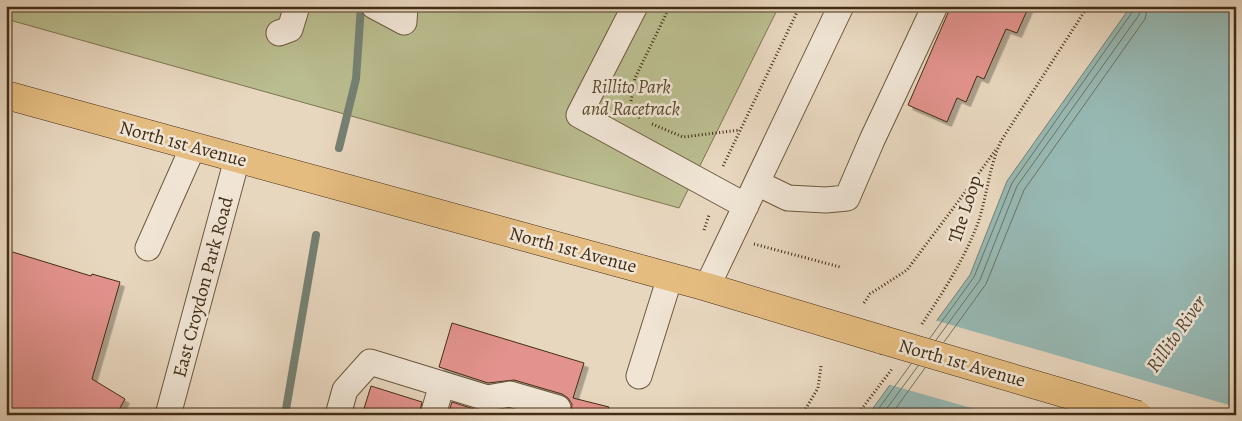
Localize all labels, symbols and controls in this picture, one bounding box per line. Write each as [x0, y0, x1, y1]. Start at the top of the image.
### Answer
park label: Rillito Park and Racetrack [582, 74, 680, 122]
street label: North 1st Avenue [116, 114, 250, 174]
street label: The Loop [942, 172, 988, 246]
street label: East Croydon Park Road [166, 193, 240, 380]
street label: North 1st Avenue [506, 220, 640, 280]
water label: Rillito River [1140, 289, 1213, 378]
street label: North 1st Avenue [895, 332, 1029, 394]

